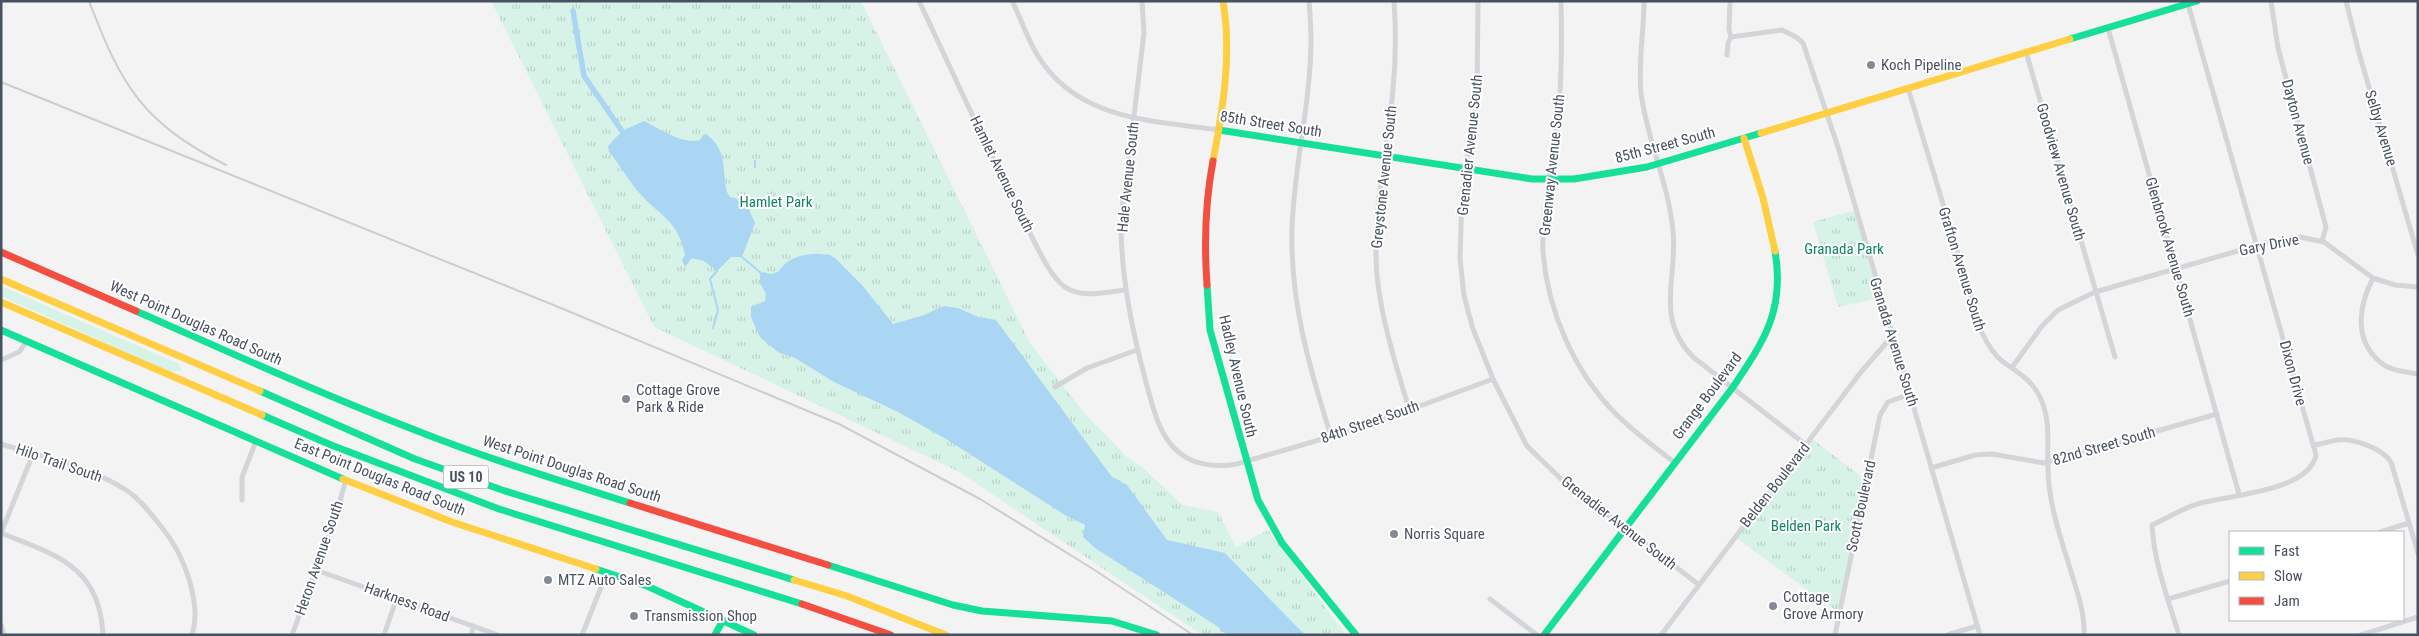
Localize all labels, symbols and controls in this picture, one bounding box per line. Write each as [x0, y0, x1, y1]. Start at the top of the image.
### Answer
place label: Koch Pipeline [1881, 56, 1962, 74]
marker: Koch Pipeline [1865, 59, 1877, 71]
street label: Grenadier Avenue South [1454, 74, 1486, 216]
street label: Dayton Avenue [2278, 77, 2318, 167]
street label: Selby Avenue [2361, 88, 2401, 168]
street label: Greenway Avenue South [1536, 93, 1568, 237]
street label: Goodview Avenue South [2033, 101, 2089, 243]
street label: Greystone Avenue South [1368, 105, 1400, 249]
street label: 85th Street South [1219, 107, 1323, 141]
street label: Hamlet Avenue South [966, 113, 1038, 235]
street label: Hale Avenue South [1113, 121, 1143, 233]
street label: 85th Street South [1613, 123, 1717, 167]
street label: Glenbrook Avenue South [2141, 175, 2199, 319]
park label: Hamlet Park [740, 193, 813, 211]
street label: Grafton Avenue South [1935, 205, 1989, 333]
street label: Gary Drive [2238, 230, 2300, 260]
park label: Granada Park [1804, 240, 1884, 258]
street label: Granada Avenue South [1866, 275, 1922, 409]
street label: West Point Douglas Road South [107, 277, 285, 369]
street label: Hadley Avenue South [1215, 313, 1261, 439]
street label: Dixon Drive [2276, 339, 2310, 407]
street label: Grange Boulevard [1668, 349, 1746, 443]
place label: Cottage Grove Park & Ride [636, 381, 720, 416]
marker: Cottage Grove Park & Ride [620, 393, 632, 405]
street label: 84th Street South [1318, 397, 1422, 447]
street label: 82nd Street South [2051, 423, 2157, 469]
street label: West Point Douglas Road South [480, 432, 664, 506]
street label: East Point Douglas Road South [292, 434, 468, 520]
street label: Belden Boulevard [1736, 439, 1814, 531]
street label: Hilo Trail South [13, 440, 105, 486]
street label: Scott Boulevard [1842, 459, 1880, 553]
road number: US 10 [444, 466, 488, 488]
street label: Grenadier Avenue South [1558, 472, 1680, 574]
street label: Heron Avenue South [291, 498, 347, 618]
park label: Belden Park [1771, 517, 1842, 535]
place label: Norris Square [1404, 525, 1485, 543]
marker: Norris Square [1388, 528, 1400, 540]
legend [2229, 531, 2404, 621]
text: Fast [2274, 542, 2299, 560]
text: Slow [2274, 567, 2303, 585]
place label: MTZ Auto Sales [558, 571, 652, 589]
marker: MTZ Auto Sales [542, 574, 554, 586]
street label: Harkness Road [362, 578, 452, 626]
place label: Cottage Grove Armory [1783, 588, 1864, 623]
text: Jam [2274, 592, 2300, 610]
marker: Cottage Grove Armory [1767, 600, 1779, 612]
place label: Transmission Shop [644, 607, 757, 625]
marker: Transmission Shop [628, 610, 640, 622]

